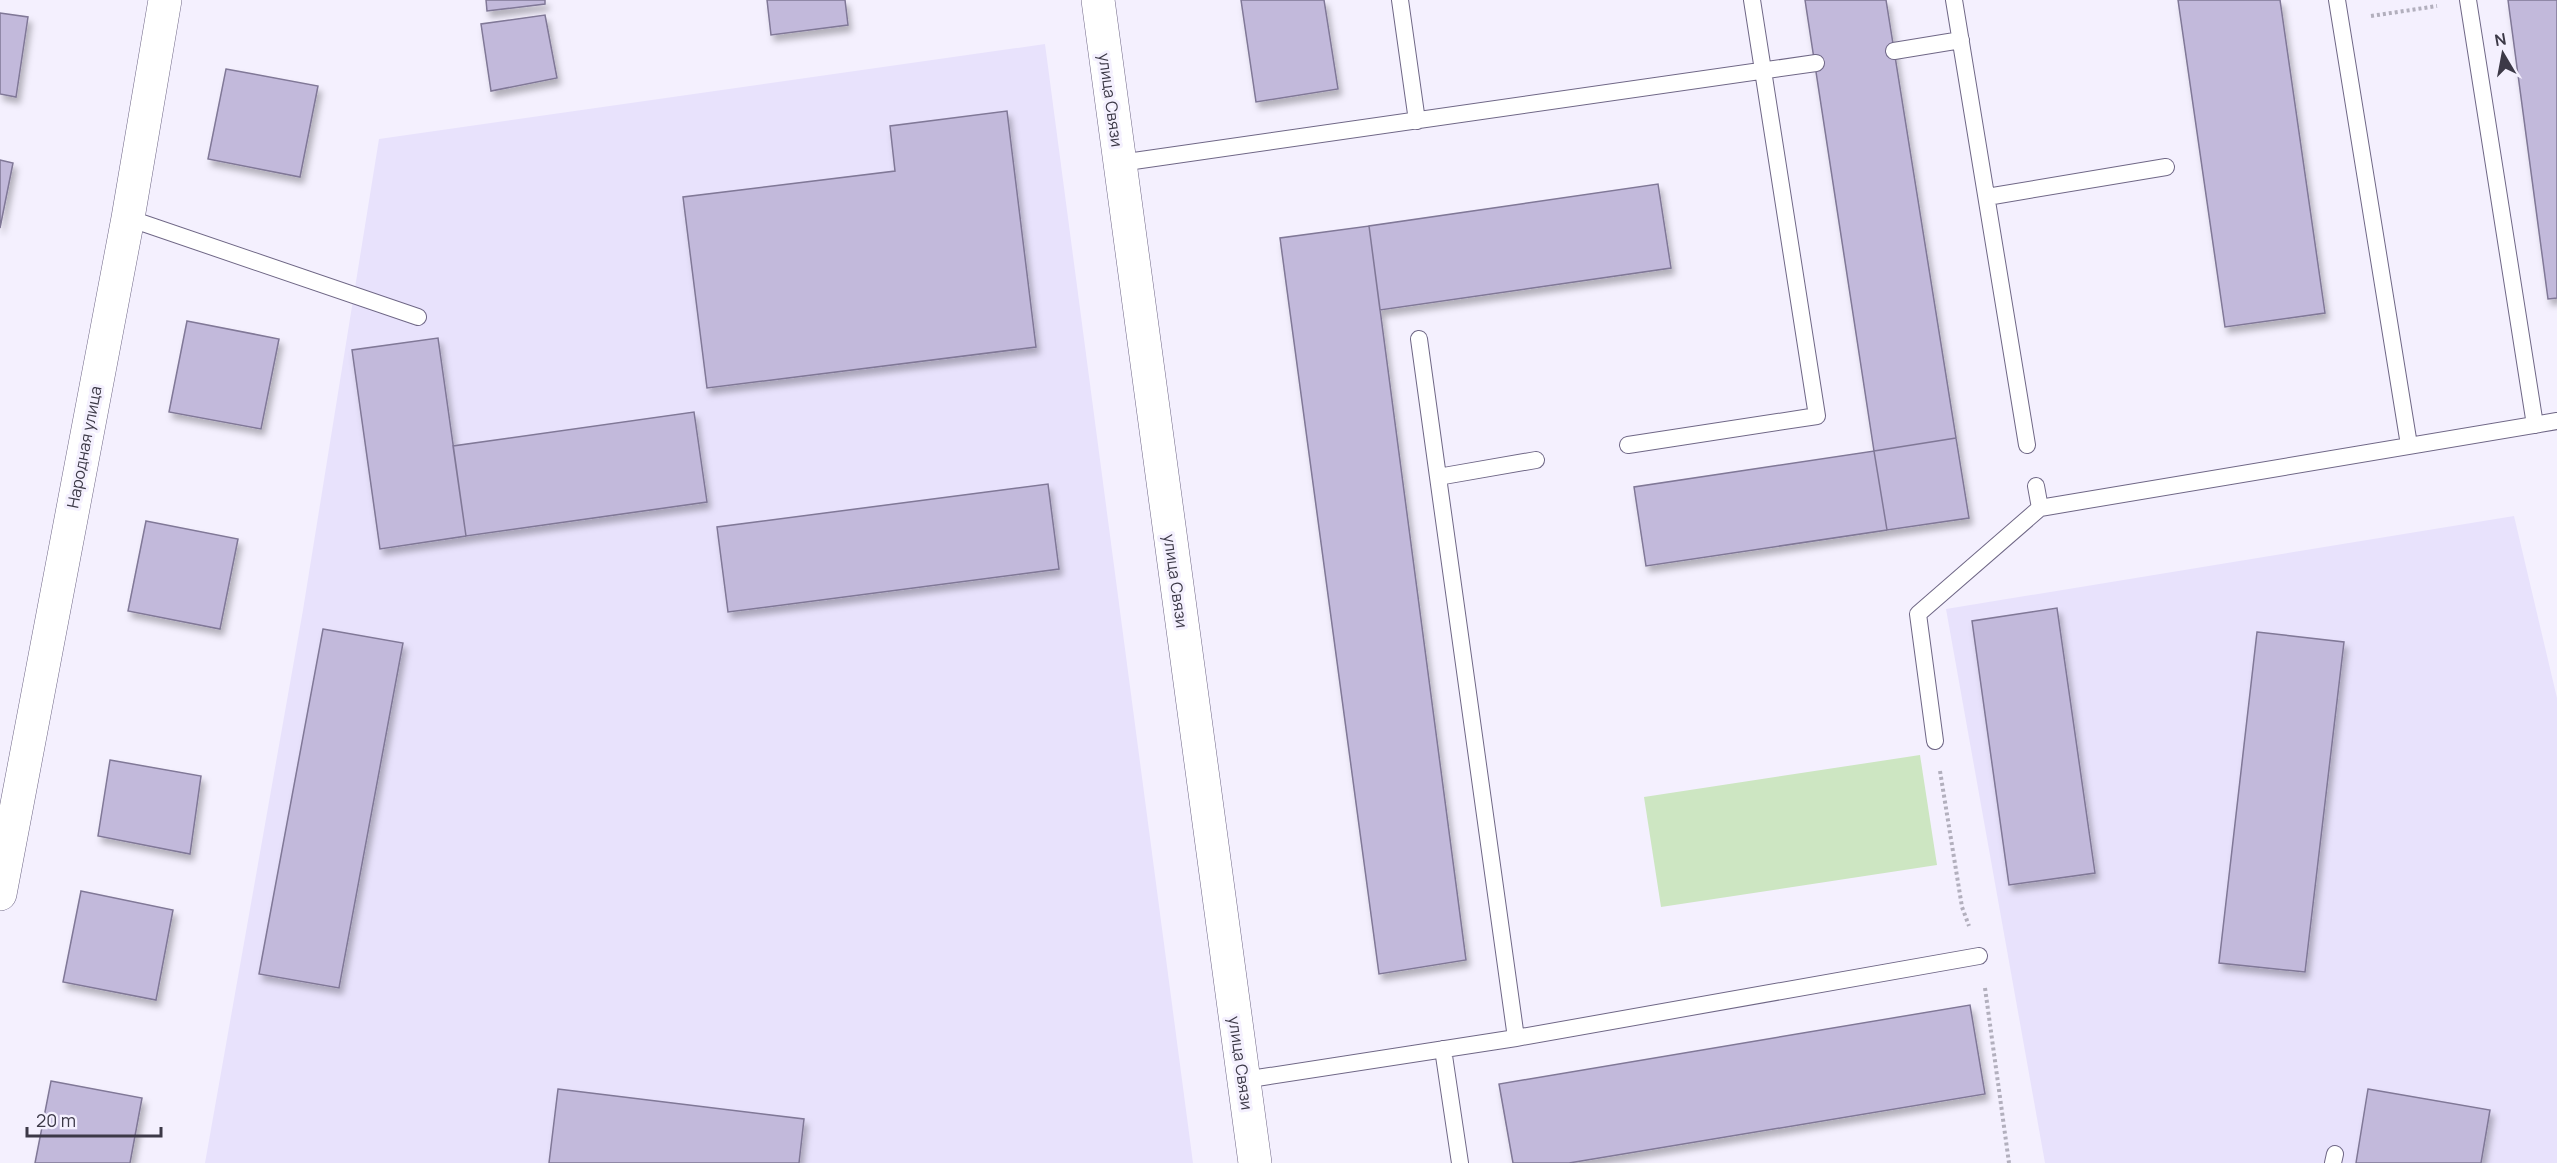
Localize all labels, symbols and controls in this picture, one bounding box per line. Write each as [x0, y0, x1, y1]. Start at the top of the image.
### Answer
north arrow [2473, 24, 2533, 84]
text: N [2493, 27, 2508, 51]
street label: улица Связи [1094, 52, 1128, 148]
street label: Народная улица [61, 384, 107, 510]
street label: улица Связи [1159, 533, 1193, 629]
street label: улица Связи [1224, 1015, 1258, 1111]
scale bar [27, 1100, 160, 1138]
text: 20 m [36, 1108, 76, 1132]

